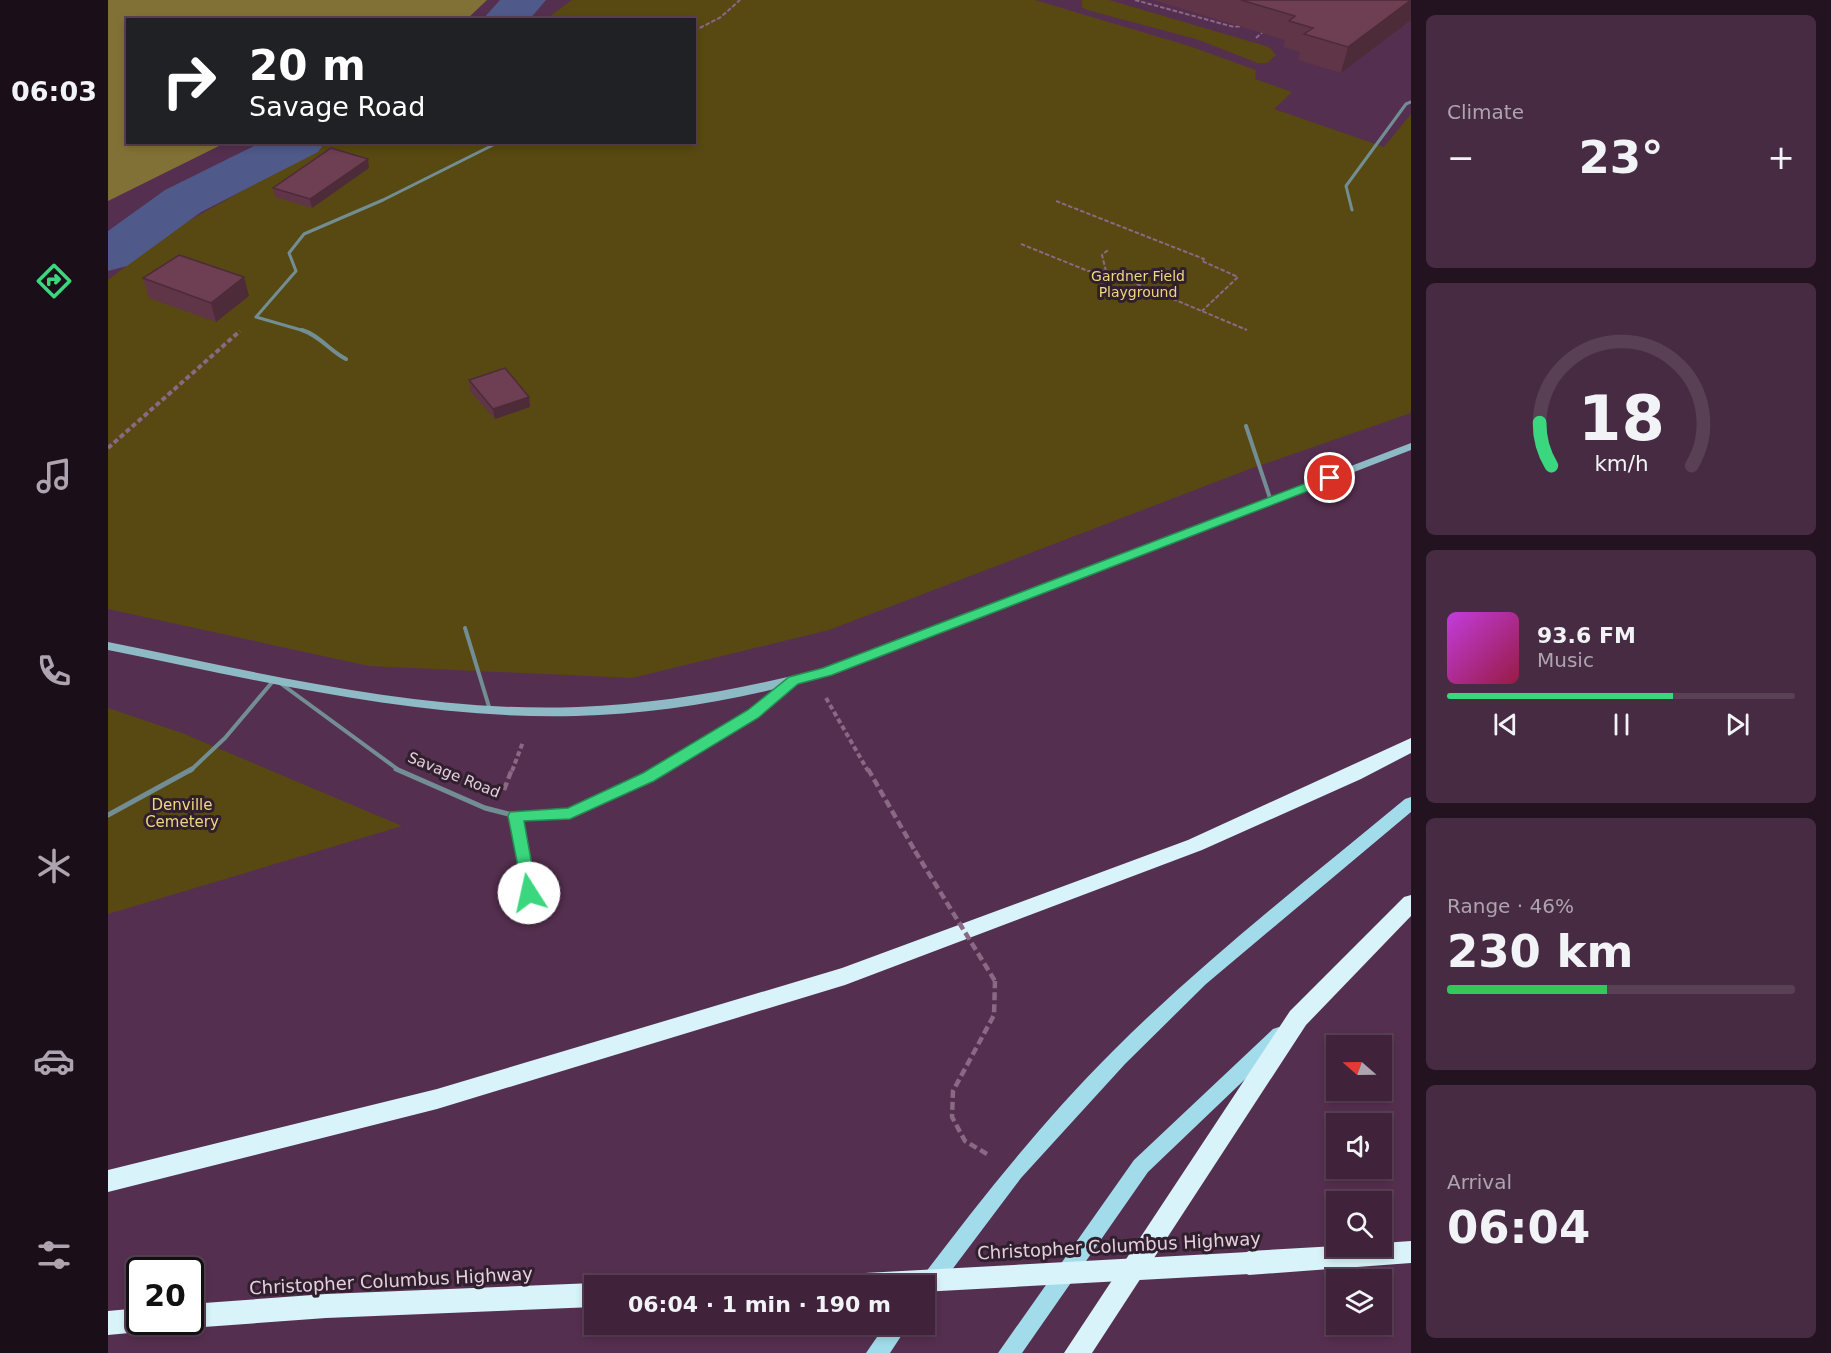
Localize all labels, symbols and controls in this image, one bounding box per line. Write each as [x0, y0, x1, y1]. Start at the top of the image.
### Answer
text: 20 m [249, 41, 366, 90]
icon: right [150, 42, 228, 120]
text: 06:03 [11, 76, 97, 107]
text: Savage Road [249, 91, 425, 122]
text: Climate [1447, 100, 1524, 124]
text: 23° [1578, 131, 1664, 184]
text: − [1447, 138, 1475, 177]
text: + [1767, 138, 1795, 177]
icon: directions [33, 260, 75, 302]
park label: Gardner Field Playground [1091, 268, 1185, 300]
text: 18 [1578, 382, 1664, 455]
text: km/h [1594, 451, 1648, 476]
pin [1304, 452, 1355, 503]
icon: music [33, 455, 75, 497]
icon: arrive [1313, 461, 1346, 494]
text: 93.6 FM [1537, 623, 1636, 648]
text: Music [1537, 648, 1594, 672]
icon: phone [33, 650, 75, 692]
icon: previous [1489, 708, 1522, 741]
icon: pause [1605, 708, 1638, 741]
icon: next [1721, 708, 1754, 741]
street label: Savage Road [405, 748, 503, 802]
park label: Denville Cemetery [145, 796, 219, 831]
icon: climate [33, 845, 75, 887]
position arrow [497, 861, 561, 925]
text: Range · 46% [1447, 894, 1574, 918]
text: 230 km [1447, 925, 1633, 978]
north arrow [1326, 1035, 1392, 1101]
map controls [1326, 1035, 1392, 1335]
icon: car [33, 1040, 75, 1082]
button: sound [1326, 1113, 1392, 1179]
text: Arrival [1447, 1170, 1512, 1194]
button: search [1326, 1191, 1392, 1257]
text: 06:04 [1447, 1201, 1590, 1254]
street label: Christopher Columbus Highway [977, 1228, 1262, 1263]
icon: filters [33, 1234, 75, 1276]
speed limit sign: 20 [126, 1257, 204, 1335]
street label: Christopher Columbus Highway [249, 1263, 534, 1298]
button: layers [1326, 1269, 1392, 1335]
text: 06:04 · 1 min · 190 m [628, 1292, 891, 1317]

